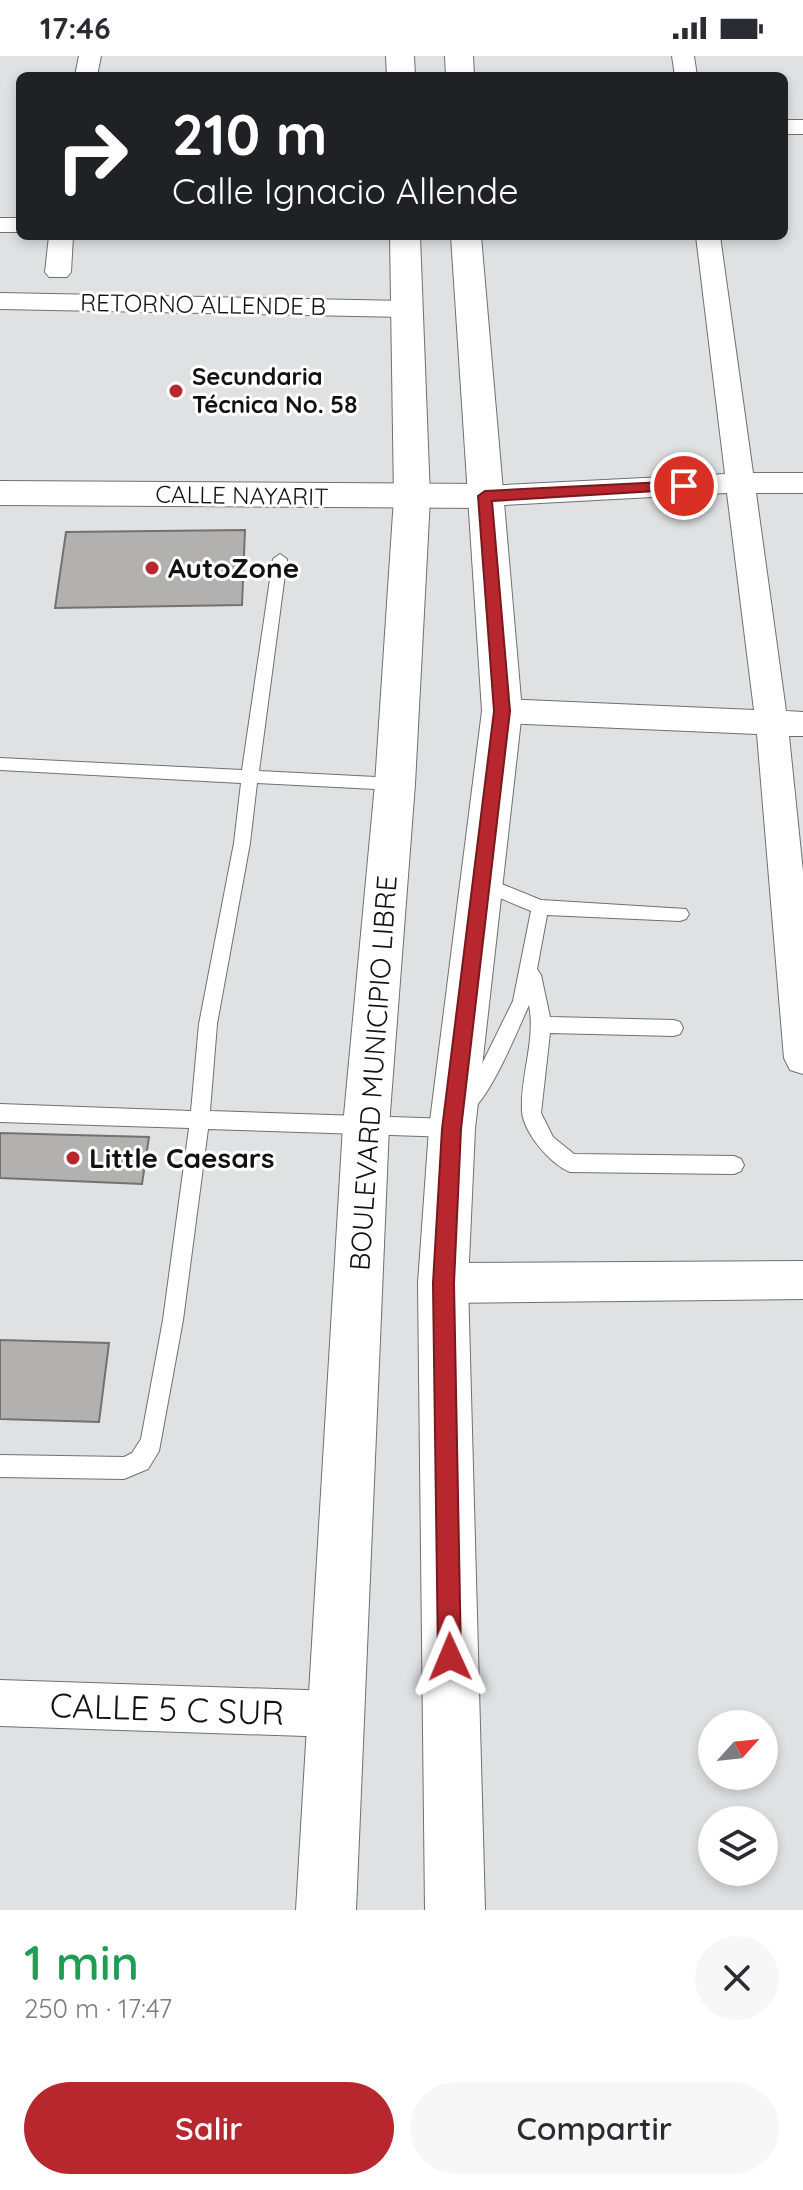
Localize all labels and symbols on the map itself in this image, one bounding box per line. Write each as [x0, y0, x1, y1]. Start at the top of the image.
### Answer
street label: RETORNO ALLENDE B [80, 287, 326, 321]
place label: Secundaria Técnica No. 58 [192, 361, 357, 419]
marker: Secundaria Técnica No. 58 [167, 382, 185, 400]
pin [650, 452, 718, 520]
street label: CALLE NAYARIT [155, 478, 329, 512]
place label: AutoZone [168, 550, 299, 585]
marker: AutoZone [143, 559, 161, 577]
street label: BOULEVARD MUNICIPIO LIBRE [341, 874, 404, 1272]
place label: Little Caesars [89, 1140, 275, 1175]
marker: Little Caesars [64, 1149, 82, 1167]
position arrow [408, 1615, 492, 1699]
street label: CALLE 5 C SUR [49, 1683, 285, 1734]
north arrow [698, 1710, 778, 1790]

